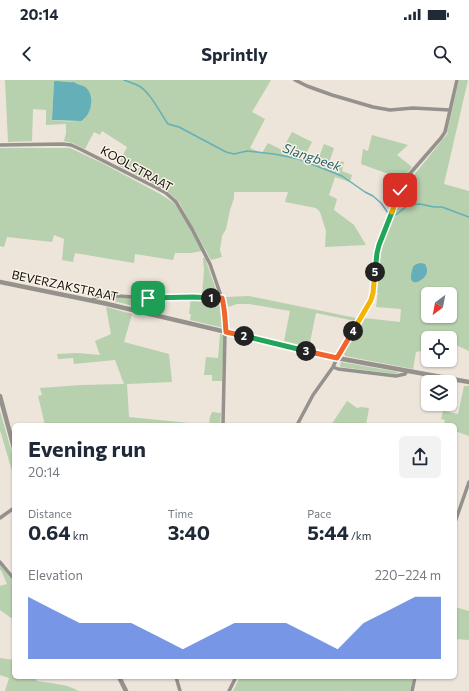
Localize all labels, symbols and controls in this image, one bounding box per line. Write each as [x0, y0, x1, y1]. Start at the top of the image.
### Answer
text: 20:14 [20, 5, 58, 23]
icon: back [16, 43, 38, 65]
text: Sprintly [201, 43, 268, 65]
icon: search [431, 43, 453, 65]
water label: Slangbeek [281, 140, 344, 175]
street label: KOOLSTRAAT [99, 142, 176, 194]
pin [383, 173, 417, 207]
icon: check [389, 179, 411, 201]
pin: 5 [365, 262, 385, 282]
text: 5 [372, 265, 378, 278]
street label: BEVERZAKSTRAAT [10, 267, 120, 303]
pin [131, 281, 165, 315]
icon: arrive [137, 287, 159, 309]
north arrow [421, 287, 457, 323]
map controls [421, 287, 457, 411]
pin: 1 [201, 288, 221, 308]
text: 1 [209, 291, 213, 304]
pin: 4 [343, 321, 363, 341]
text: 4 [350, 324, 356, 337]
pin: 2 [234, 326, 254, 346]
text: 2 [241, 329, 247, 342]
button: locate [421, 331, 457, 367]
pin: 3 [296, 341, 316, 361]
text: 3 [303, 344, 309, 357]
button: layers [421, 375, 457, 411]
text: Evening run [28, 435, 146, 462]
button: share [399, 436, 441, 478]
text: 20:14 [28, 464, 60, 480]
text: Distance [28, 507, 72, 520]
text: Time [168, 507, 193, 520]
text: Pace [307, 507, 331, 520]
text: 0.64 [28, 520, 71, 544]
text: 3:40 [168, 520, 210, 544]
text: 5:44 [307, 520, 349, 544]
text: km [71, 529, 88, 542]
text: /km [349, 529, 371, 542]
text: Elevation [28, 567, 83, 583]
text: 220–224 m [375, 567, 441, 583]

